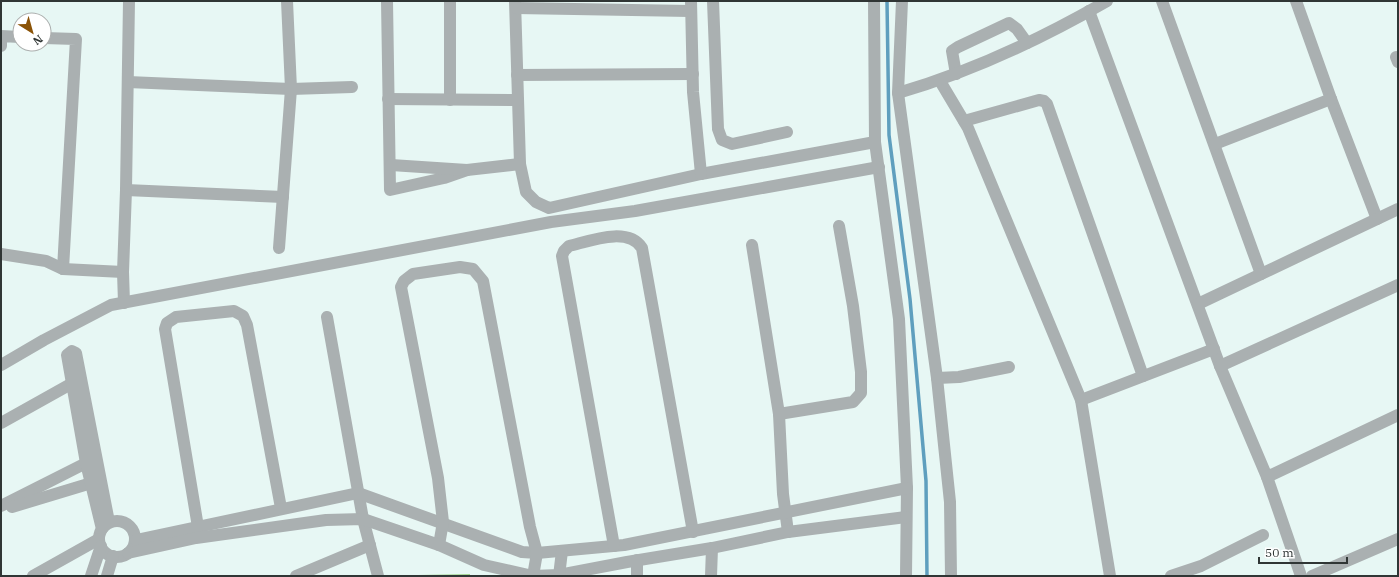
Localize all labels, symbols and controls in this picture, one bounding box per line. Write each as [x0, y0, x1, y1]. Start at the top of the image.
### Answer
north arrow [12, 12, 52, 52]
text: N [30, 32, 46, 48]
scale bar [1259, 539, 1347, 565]
text: 50 m [1265, 545, 1294, 560]

